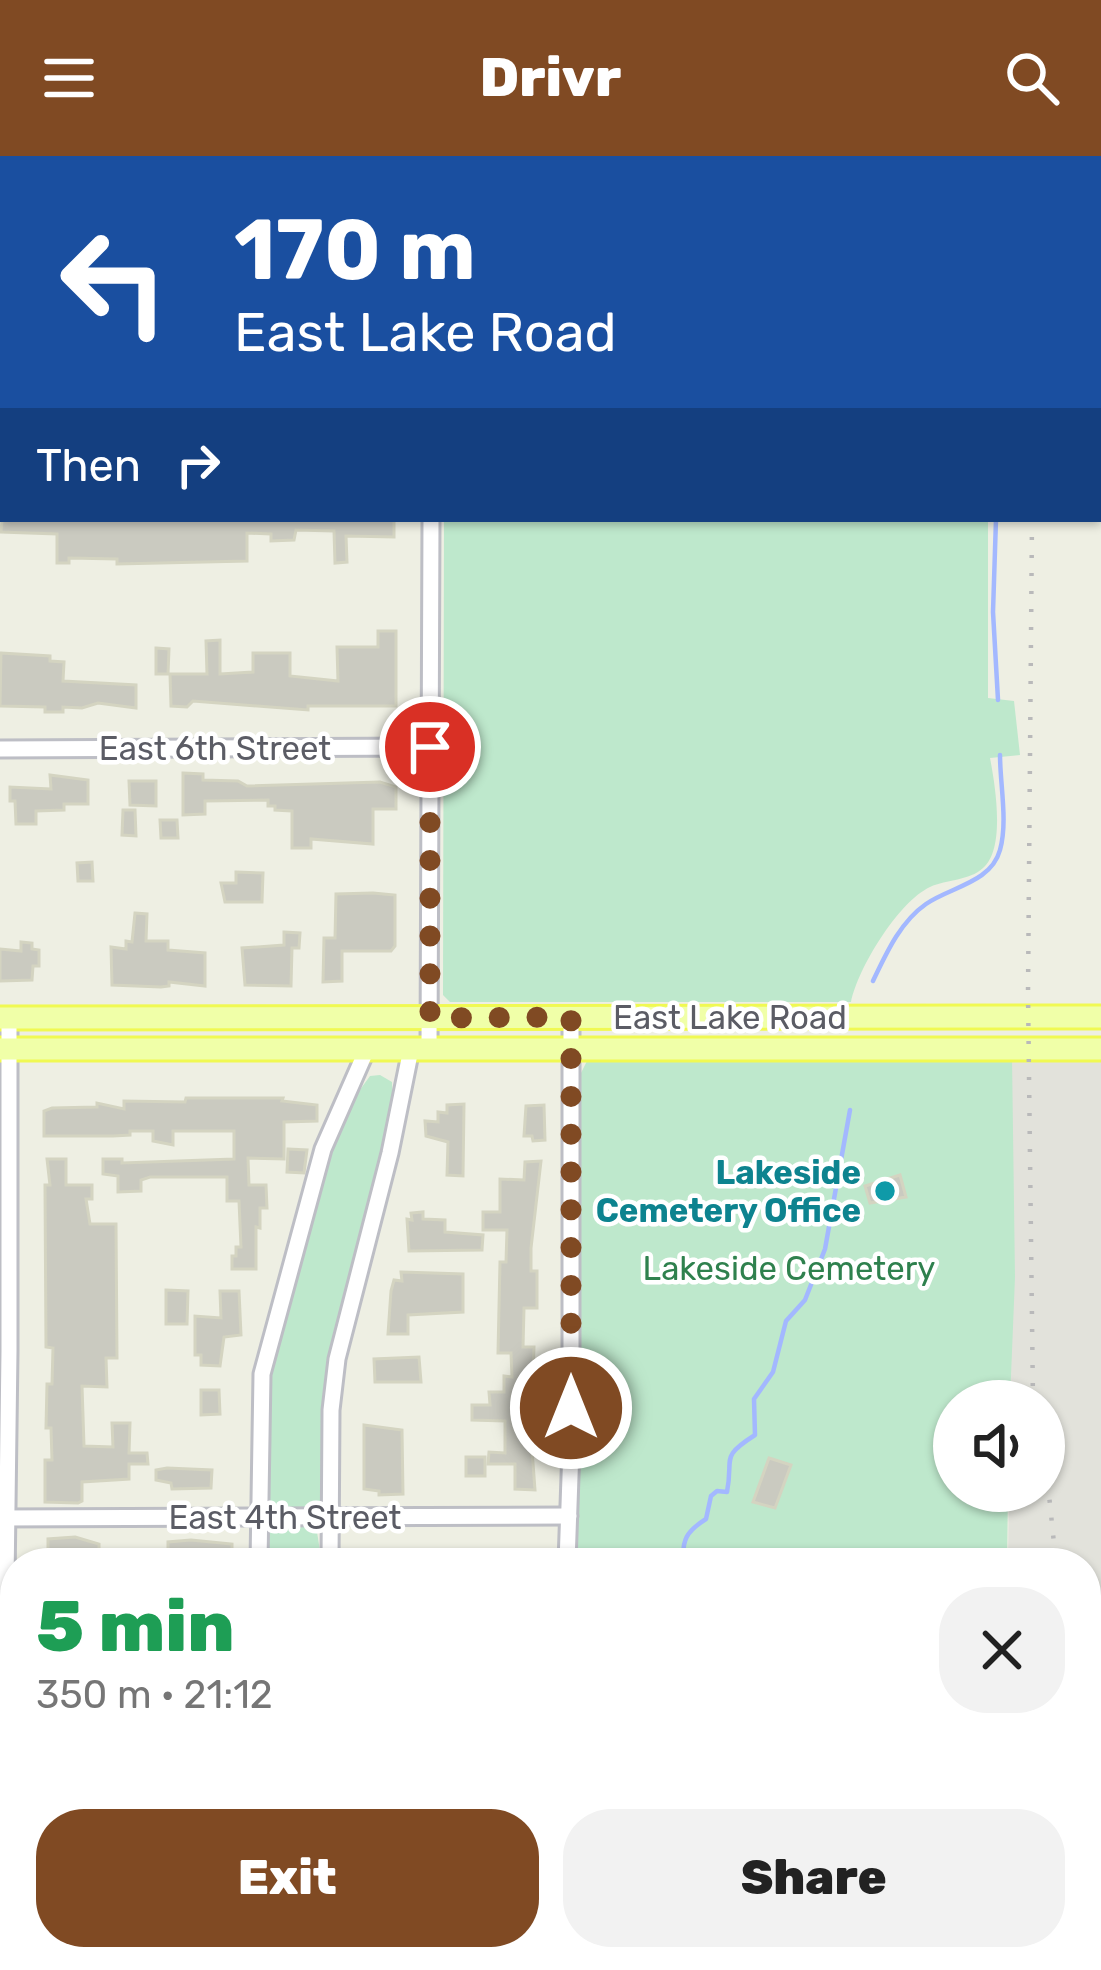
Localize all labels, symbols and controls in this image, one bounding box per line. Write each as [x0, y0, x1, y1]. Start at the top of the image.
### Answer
icon: menu [36, 45, 102, 111]
icon: search [999, 45, 1065, 111]
text: Drivr [480, 46, 621, 110]
text: 170 m [234, 200, 476, 300]
icon: left [36, 204, 192, 360]
text: East Lake Road [234, 301, 617, 365]
icon: right [165, 432, 231, 498]
text: Then [36, 439, 141, 492]
pin [379, 696, 481, 798]
icon: arrive [397, 714, 463, 780]
street label: East 6th Street [99, 729, 331, 768]
street label: East Lake Road [613, 998, 847, 1037]
place label: Lakeside Cemetery Office [596, 1153, 861, 1230]
marker: Lakeside Cemetery Office [872, 1178, 898, 1204]
park label: Lakeside Cemetery [643, 1249, 935, 1288]
position arrow [508, 1345, 634, 1471]
map controls [933, 1380, 1065, 1512]
button: sound [933, 1380, 1065, 1512]
street label: East 4th Street [169, 1498, 402, 1537]
text: 5 min [36, 1584, 235, 1669]
button: close [939, 1587, 1065, 1713]
text: 350 m · 21:12 [36, 1672, 273, 1718]
button: Exit [36, 1809, 539, 1947]
button: Share [563, 1809, 1065, 1947]

